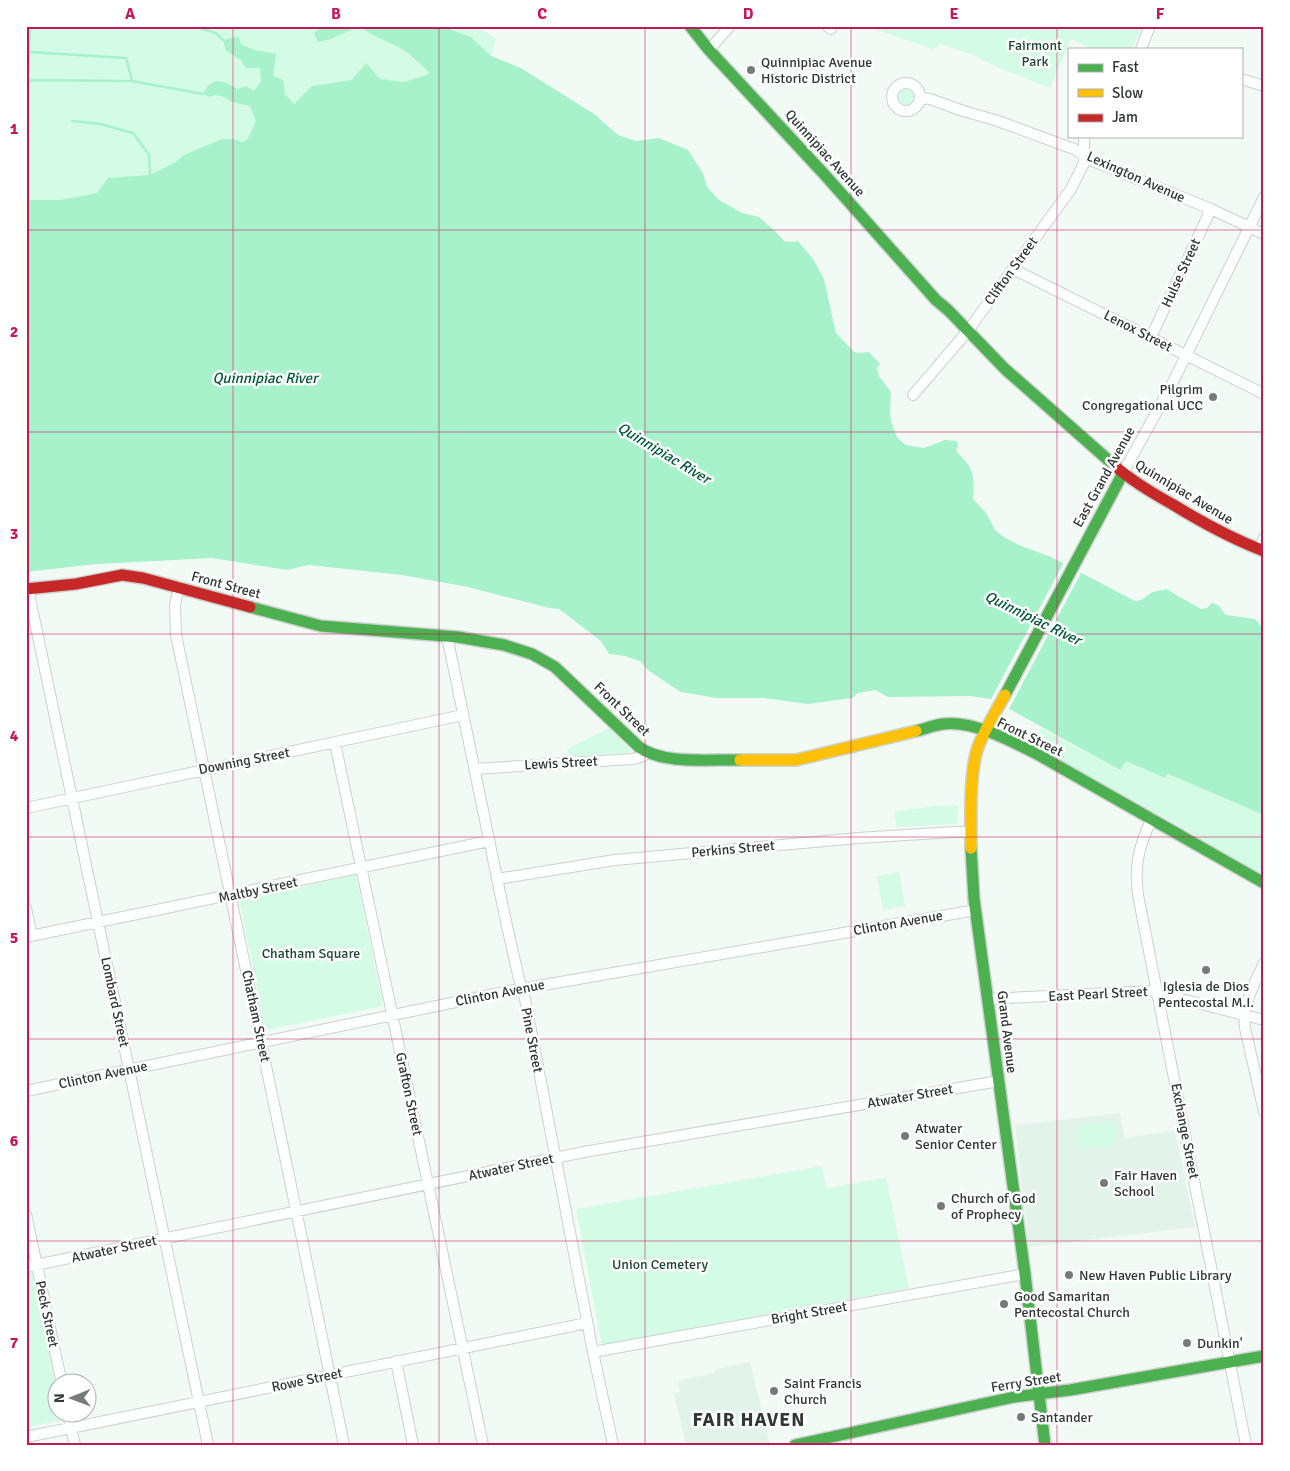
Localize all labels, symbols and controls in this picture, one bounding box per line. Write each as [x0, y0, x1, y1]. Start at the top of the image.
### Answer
text: A [125, 4, 136, 24]
text: B [331, 4, 341, 24]
text: C [537, 4, 547, 24]
text: D [743, 4, 754, 24]
text: E [949, 4, 959, 24]
text: F [1156, 4, 1165, 24]
park label: Fairmont Park [1008, 37, 1062, 70]
legend [1068, 48, 1242, 138]
place label: Quinnipiac Avenue Historic District [761, 54, 872, 87]
text: Fast [1112, 58, 1139, 76]
marker: Quinnipiac Avenue Historic District [745, 64, 757, 76]
text: Slow [1112, 84, 1143, 102]
street label: Quinnipiac Avenue [781, 106, 869, 200]
text: Jam [1112, 108, 1138, 126]
text: 1 [10, 119, 19, 139]
street label: Lexington Avenue [1084, 148, 1188, 206]
street label: Clifton Street [981, 234, 1041, 308]
street label: Hulse Street [1158, 236, 1204, 310]
street label: Lenox Street [1101, 306, 1175, 356]
text: 2 [10, 322, 18, 342]
water label: Quinnipiac River [213, 369, 320, 387]
place label: Pilgrim Congregational UCC [1082, 381, 1203, 414]
marker: Pilgrim Congregational UCC [1207, 391, 1219, 403]
water label: Quinnipiac River [614, 418, 716, 489]
street label: East Grand Avenue [1069, 424, 1139, 530]
street label: Quinnipiac Avenue [1132, 456, 1236, 528]
text: 3 [10, 524, 18, 544]
street label: Front Street [189, 568, 263, 602]
water label: Quinnipiac River [982, 587, 1086, 650]
street label: Front Street [590, 678, 654, 740]
street label: Front Street [994, 714, 1066, 760]
text: 4 [10, 726, 19, 746]
street label: Downing Street [197, 744, 291, 778]
street label: Lewis Street [524, 753, 598, 773]
street label: Perkins Street [691, 837, 776, 861]
street label: Maltby Street [217, 873, 299, 907]
street label: Clinton Avenue [852, 907, 944, 939]
text: 5 [10, 928, 18, 948]
park label: Chatham Square [262, 945, 360, 962]
street label: Lombard Street [97, 955, 133, 1049]
marker: Iglesia de Dios Pentecostal M.I. [1200, 964, 1212, 976]
street label: Chatham Street [238, 969, 274, 1064]
street label: Clinton Avenue [454, 976, 546, 1010]
place label: Iglesia de Dios Pentecostal M.I. [1158, 978, 1254, 1011]
street label: East Pearl Street [1048, 983, 1148, 1005]
street label: Grand Avenue [994, 990, 1020, 1074]
street label: Pine Street [517, 1006, 547, 1074]
street label: Grafton Street [392, 1051, 426, 1137]
street label: Clinton Avenue [57, 1057, 149, 1093]
street label: Atwater Street [866, 1080, 954, 1112]
street label: Exchange Street [1167, 1082, 1203, 1180]
place label: Atwater Senior Center [915, 1120, 997, 1153]
marker: Atwater Senior Center [899, 1130, 911, 1142]
text: 6 [10, 1131, 19, 1151]
street label: Atwater Street [467, 1150, 555, 1184]
place label: Fair Haven School [1114, 1167, 1177, 1200]
marker: Fair Haven School [1098, 1177, 1110, 1189]
place label: Church of God of Prophecy [951, 1190, 1036, 1223]
marker: Church of God of Prophecy [935, 1200, 947, 1212]
street label: Atwater Street [70, 1232, 158, 1266]
park label: Union Cemetery [612, 1256, 709, 1273]
place label: New Haven Public Library [1079, 1267, 1232, 1284]
marker: New Haven Public Library [1063, 1269, 1075, 1281]
street label: Peck Street [32, 1279, 62, 1349]
place label: Good Samaritan Pentecostal Church [1014, 1288, 1130, 1321]
street label: Bright Street [770, 1298, 848, 1328]
marker: Good Samaritan Pentecostal Church [998, 1298, 1010, 1310]
text: 7 [10, 1333, 19, 1353]
place label: Dunkin' [1197, 1335, 1243, 1352]
marker: Dunkin' [1181, 1337, 1193, 1349]
street label: Rowe Street [270, 1364, 344, 1396]
street label: Ferry Street [990, 1368, 1062, 1396]
north arrow [48, 1374, 98, 1424]
place label: Saint Francis Church [784, 1375, 862, 1408]
marker: Saint Francis Church [768, 1385, 780, 1397]
text: N [51, 1393, 68, 1403]
district label: FAIR HAVEN [693, 1408, 805, 1432]
place label: Santander [1031, 1409, 1094, 1426]
marker: Santander [1015, 1411, 1027, 1423]

